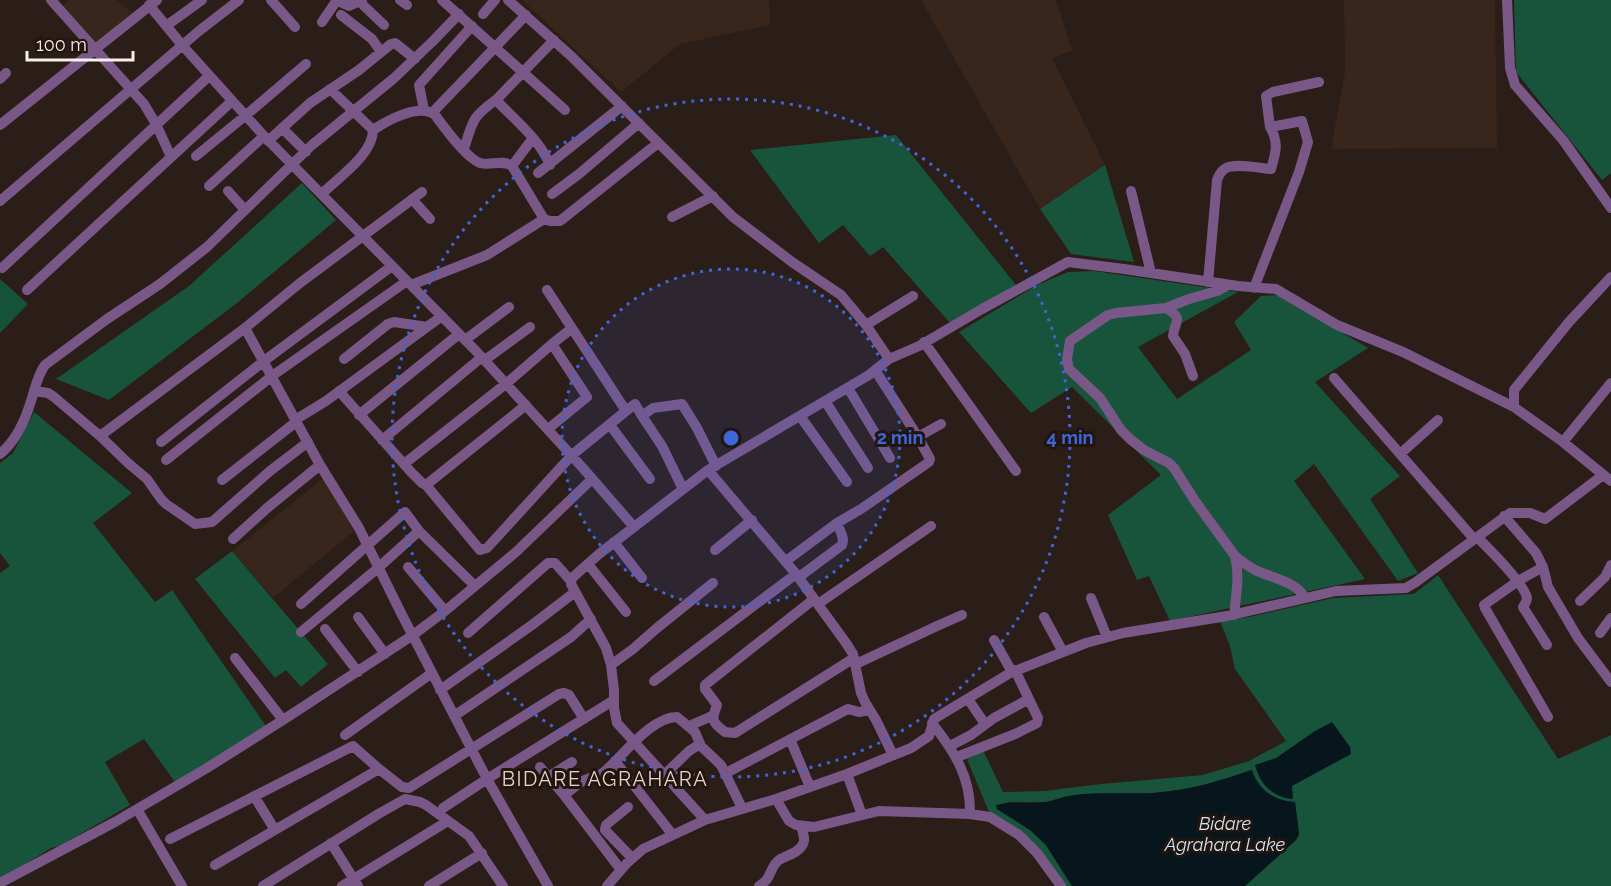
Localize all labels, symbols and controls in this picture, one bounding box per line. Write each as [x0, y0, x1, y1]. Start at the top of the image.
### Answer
scale bar [27, 24, 134, 62]
text: 100 m [36, 34, 87, 55]
text: 2 min [877, 427, 923, 448]
text: 4 min [1047, 427, 1093, 448]
centre of rings [721, 428, 741, 448]
district label: BIDARE AGRAHARA [502, 767, 708, 791]
water label: Bidare Agrahara Lake [1164, 813, 1286, 855]

